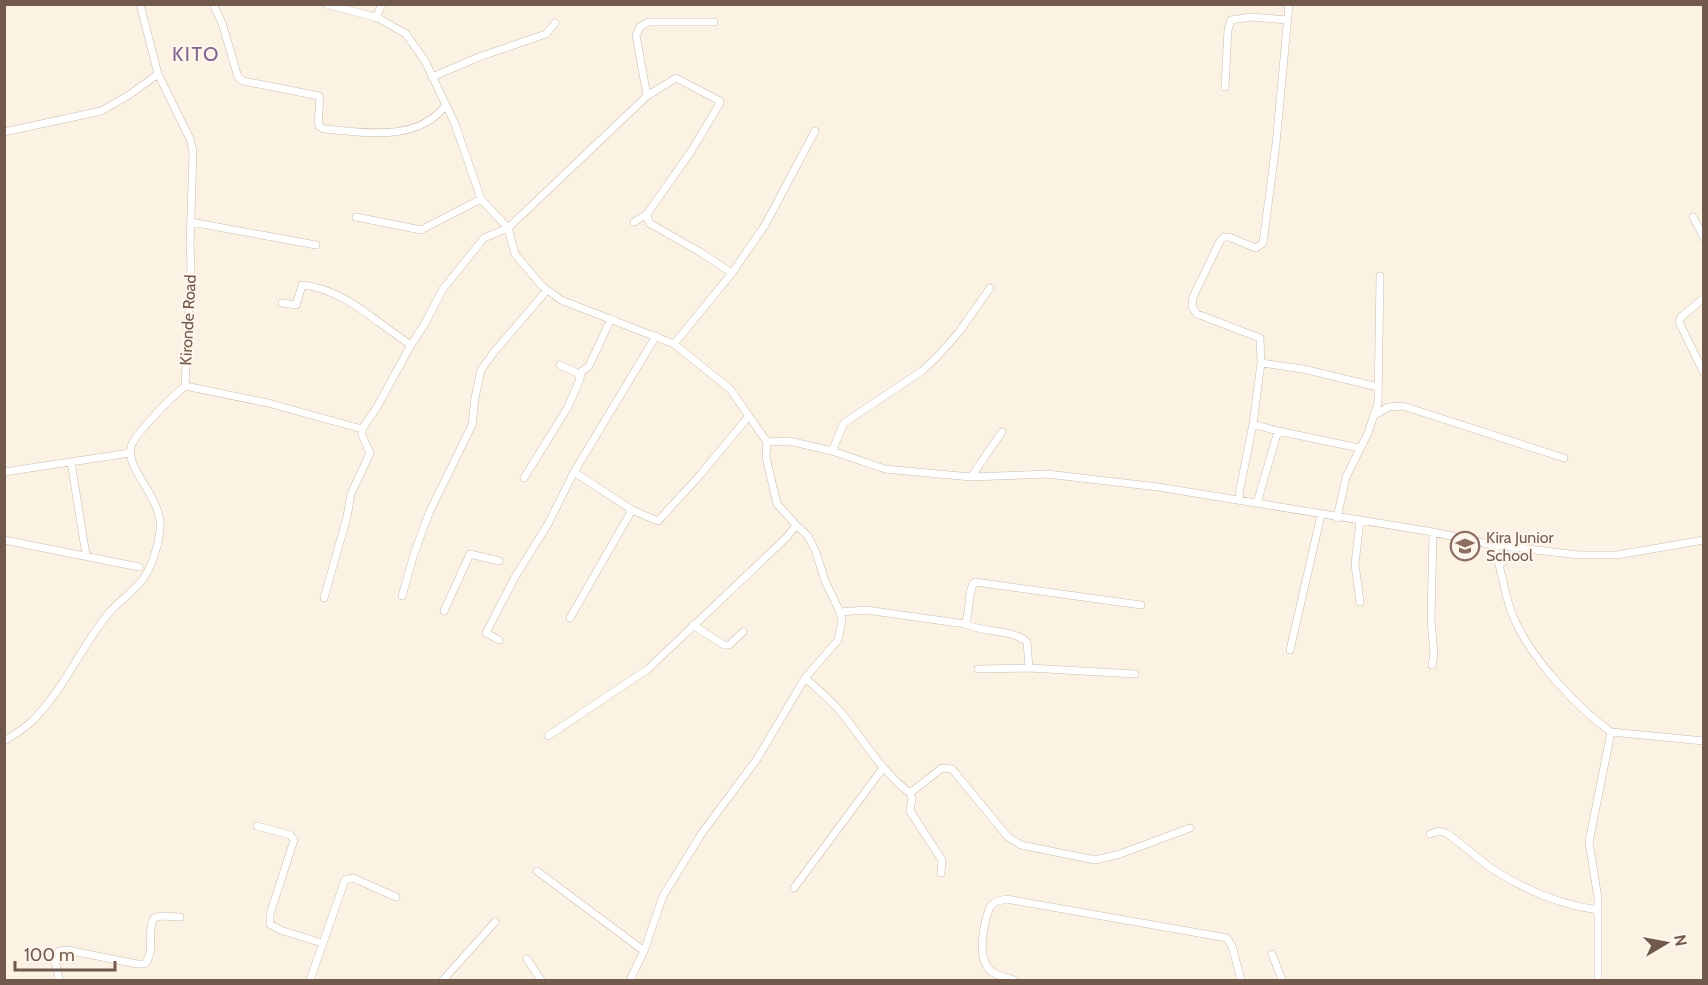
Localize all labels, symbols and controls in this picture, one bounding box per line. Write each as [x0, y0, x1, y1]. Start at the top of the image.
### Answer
district label: KITO [172, 42, 220, 66]
street label: Kironde Road [176, 274, 200, 366]
place label: Kira Junior School [1486, 528, 1554, 565]
school or university icon: Kira Junior School [1449, 530, 1481, 562]
north arrow [1636, 913, 1696, 973]
text: N [1670, 933, 1691, 948]
scale bar [15, 934, 116, 972]
text: 100 m [24, 944, 75, 966]

